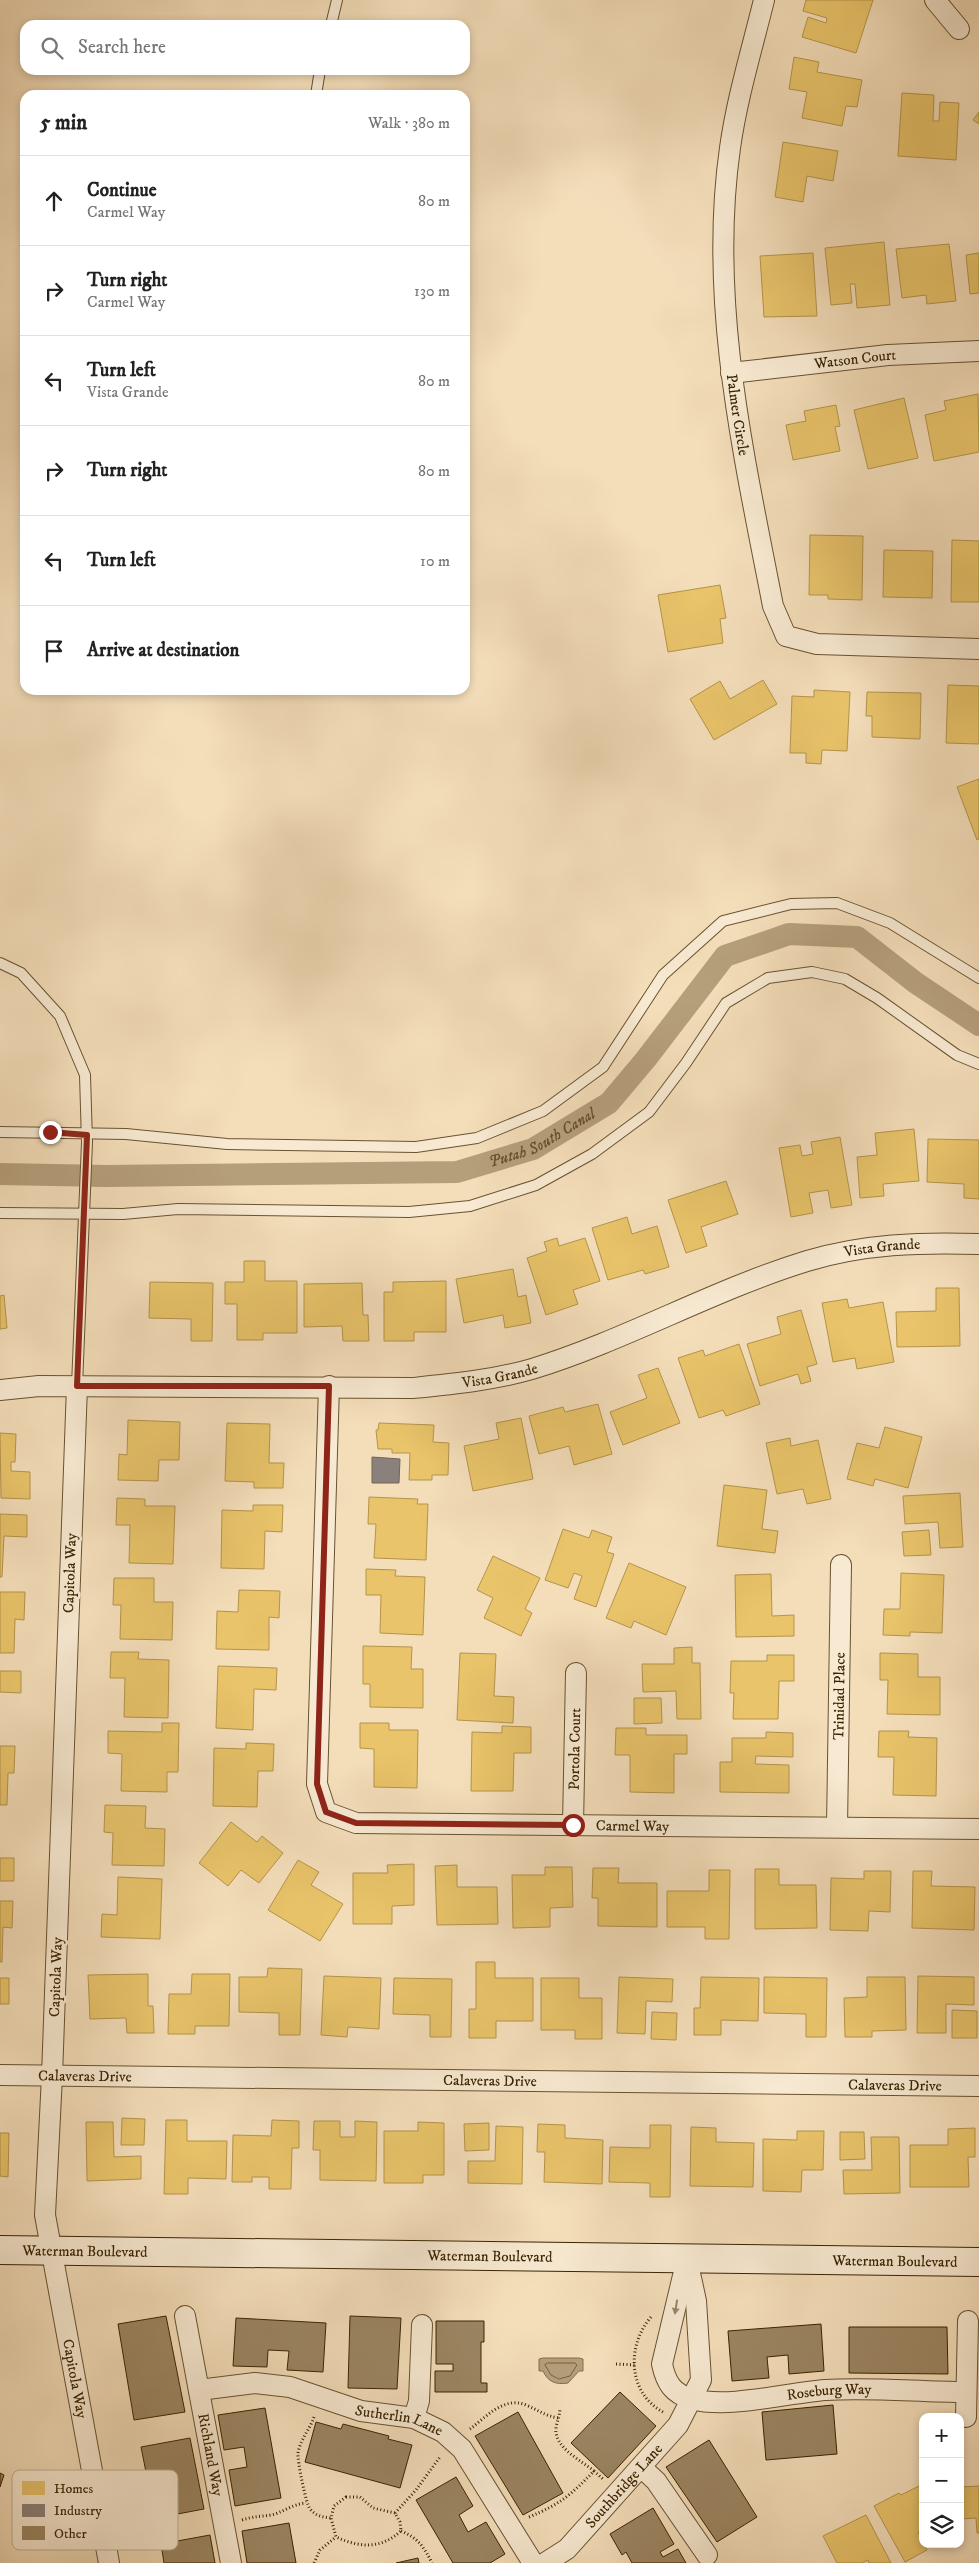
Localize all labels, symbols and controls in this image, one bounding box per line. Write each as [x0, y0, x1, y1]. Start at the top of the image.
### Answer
search box [20, 20, 470, 75]
icon: search [38, 34, 66, 62]
text: Search here [78, 36, 166, 59]
text: 5 min [40, 110, 87, 136]
text: Walk · 380 m [368, 113, 450, 133]
text: Continue [87, 179, 157, 202]
icon: ahead [40, 187, 68, 215]
text: 80 m [418, 191, 450, 211]
text: Carmel Way [87, 202, 165, 222]
text: Turn right [87, 269, 167, 292]
icon: right [40, 277, 68, 305]
text: 130 m [414, 281, 450, 301]
text: Carmel Way [87, 292, 165, 312]
street label: Watson Court [812, 345, 897, 373]
text: Turn left [87, 359, 156, 382]
icon: left [40, 367, 68, 395]
text: 80 m [418, 371, 450, 391]
street label: Palmer Circle [722, 373, 754, 457]
text: Vista Grande [87, 382, 169, 402]
icon: right [40, 457, 68, 485]
text: Turn right [87, 459, 167, 482]
text: 80 m [418, 461, 450, 481]
icon: left [40, 547, 68, 575]
text: Turn left [87, 549, 156, 572]
text: 10 m [420, 551, 450, 571]
icon: arrive [40, 637, 68, 665]
text: Arrive at destination [87, 639, 239, 662]
water label: Putah South Canal [486, 1103, 600, 1172]
route end [39, 1121, 62, 1144]
street label: Vista Grande [841, 1234, 921, 1261]
street label: Vista Grande [460, 1358, 540, 1392]
street label: Capitola Way [59, 1532, 81, 1613]
street label: Trinidad Place [829, 1652, 849, 1740]
street label: Portola Court [564, 1707, 585, 1790]
route start [562, 1814, 585, 1837]
street label: Carmel Way [596, 1816, 670, 1836]
street label: Capitola Way [45, 1936, 67, 2017]
street label: Calaveras Drive [38, 2066, 132, 2086]
street label: Calaveras Drive [443, 2070, 537, 2091]
street label: Calaveras Drive [848, 2075, 942, 2095]
street label: Waterman Boulevard [21, 2241, 148, 2261]
street label: Waterman Boulevard [426, 2246, 553, 2266]
street label: Waterman Boulevard [831, 2251, 958, 2271]
one-way arrow [671, 2299, 679, 2315]
street label: Capitola Way [58, 2337, 92, 2421]
street label: Roseburg Way [785, 2380, 872, 2404]
street label: Sutherlin Lane [353, 2400, 446, 2440]
street label: Richland Way [194, 2412, 228, 2498]
map controls [919, 2413, 964, 2548]
button: + [919, 2413, 964, 2458]
street label: Southbridge Lane [581, 2440, 666, 2532]
button: − [919, 2458, 964, 2503]
legend [12, 2470, 178, 2550]
text: Homes [54, 2480, 94, 2498]
text: Industry [54, 2502, 102, 2520]
button: layers [919, 2503, 964, 2548]
text: Other [54, 2525, 87, 2543]

